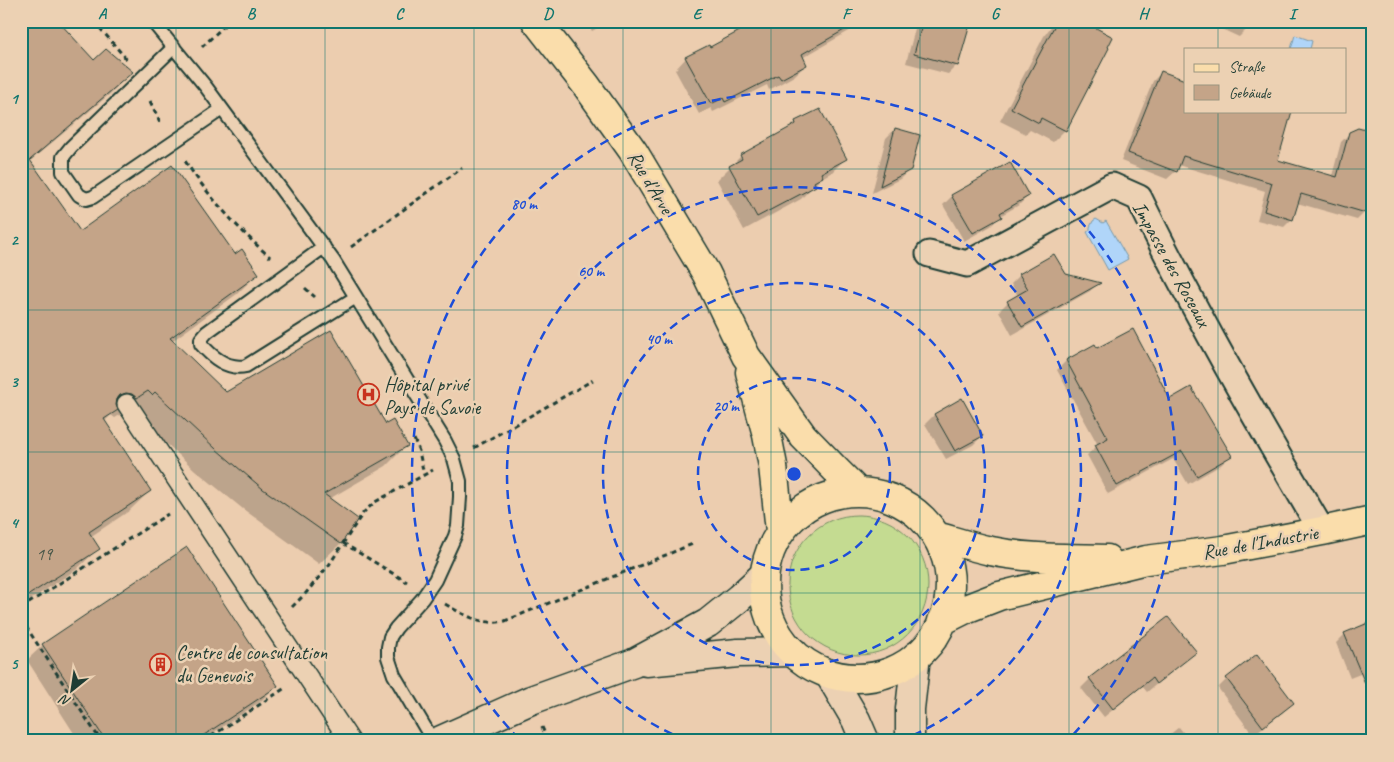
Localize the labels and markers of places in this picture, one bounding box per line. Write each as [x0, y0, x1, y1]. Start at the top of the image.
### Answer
place label: Hôpital privé Pays de Savoie [384, 372, 482, 420]
hospital icon: Hôpital privé Pays de Savoie [356, 383, 380, 407]
centre of rings [785, 465, 803, 483]
place label: Centre de consultation du Genevois [176, 640, 328, 688]
building icon: Centre de consultation du Genevois [148, 652, 172, 676]

